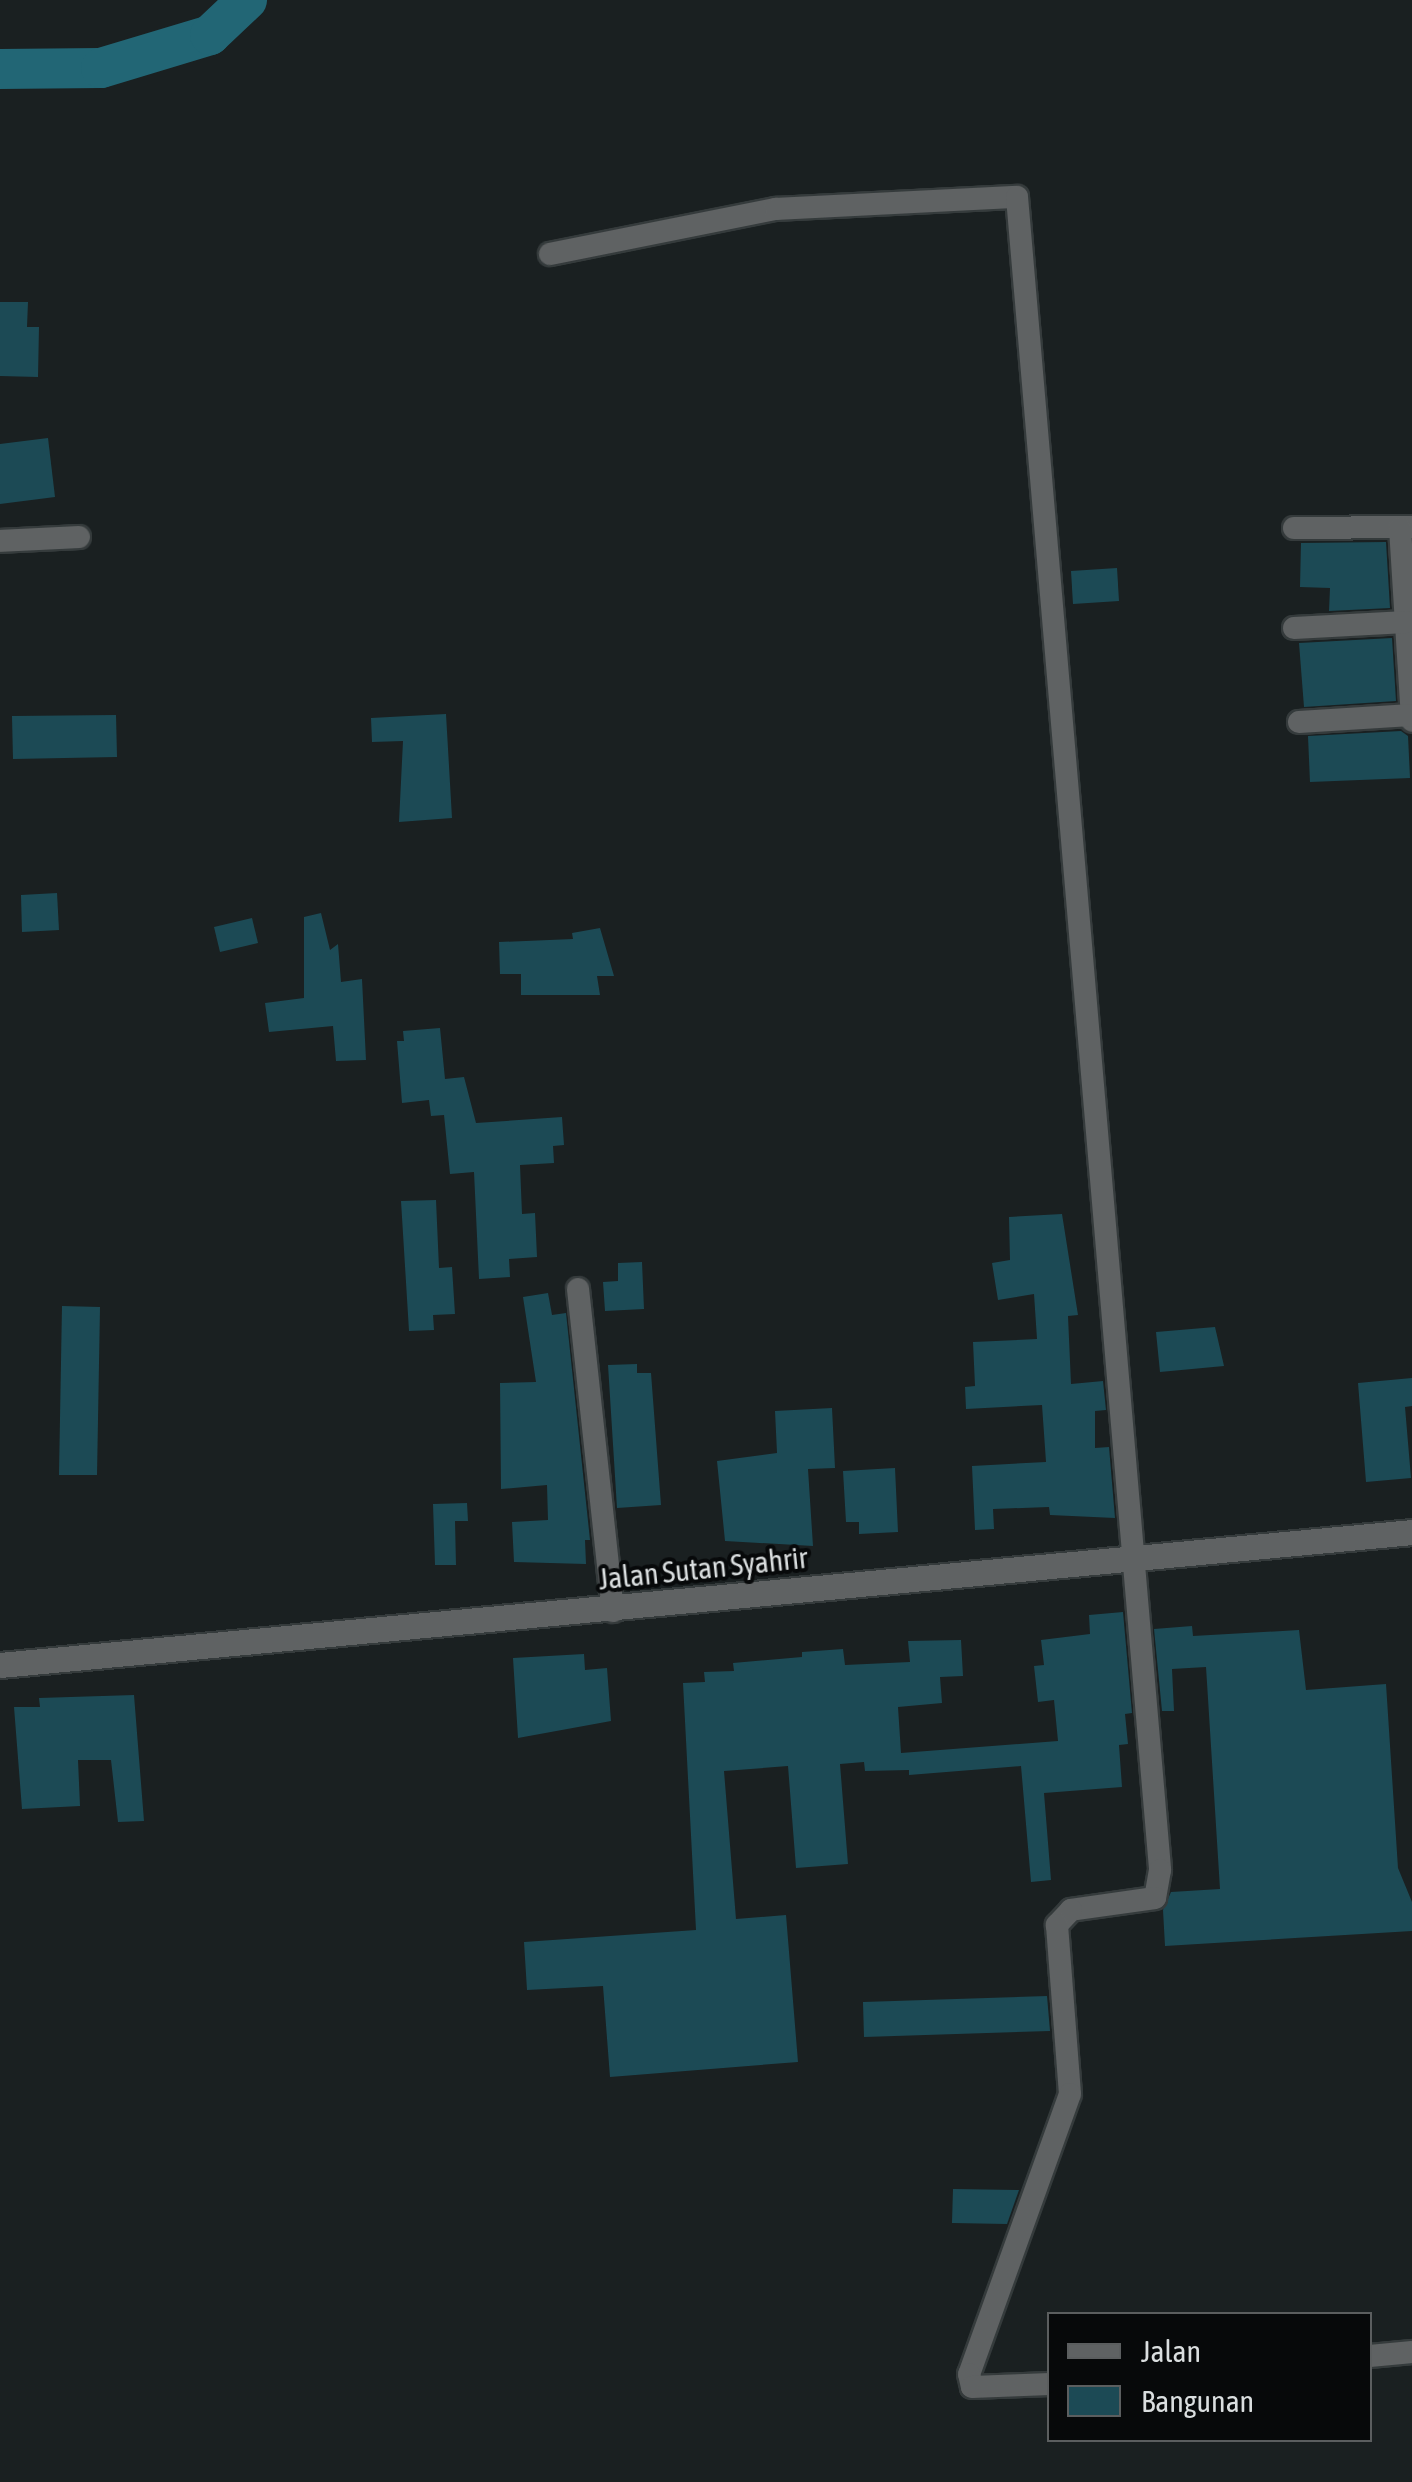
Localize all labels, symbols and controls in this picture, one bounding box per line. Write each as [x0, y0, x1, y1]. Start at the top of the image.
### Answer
street label: Jalan Sutan Syahrir [597, 1539, 809, 1597]
legend [1047, 2312, 1372, 2442]
text: Jalan [1141, 2334, 1201, 2368]
text: Bangunan [1141, 2384, 1254, 2418]

